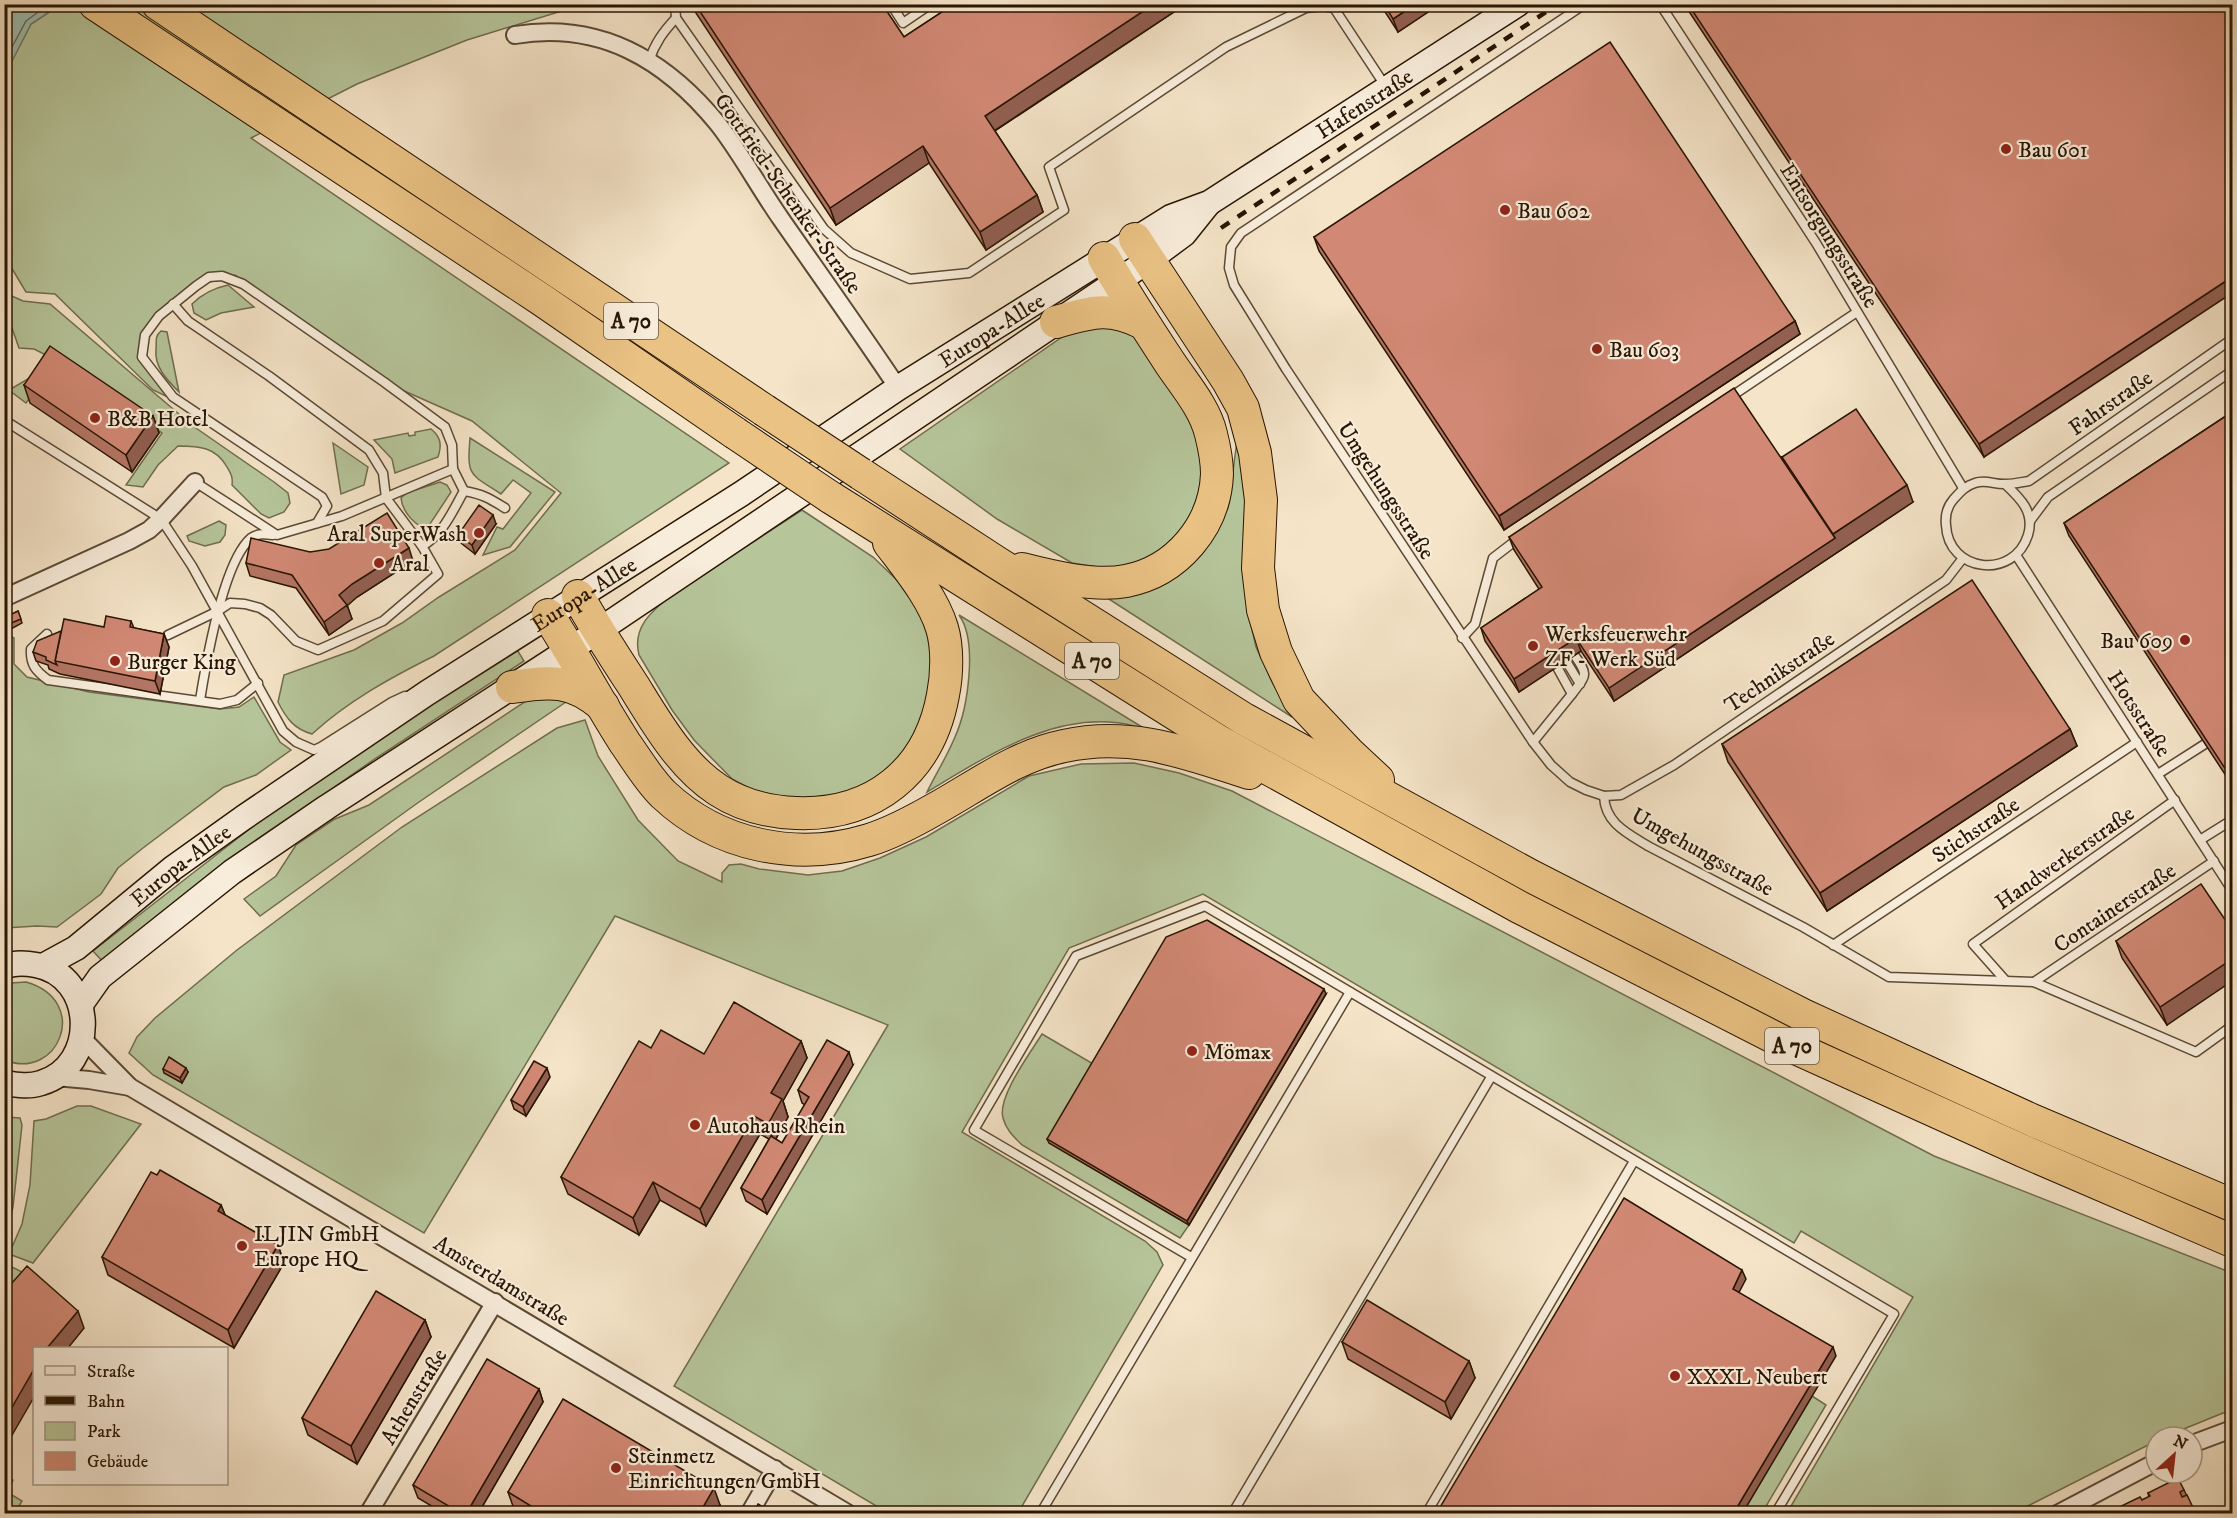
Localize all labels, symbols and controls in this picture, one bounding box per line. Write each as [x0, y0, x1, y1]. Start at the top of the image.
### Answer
street label: Hafenstraße [1311, 63, 1418, 145]
street label: Gottfried-Schenker-Straße [708, 88, 867, 299]
place label: Bau 601 [2018, 137, 2088, 164]
marker: Bau 601 [1999, 142, 2013, 156]
street label: Entsorgungsstraße [1773, 159, 1884, 313]
place label: Bau 602 [1517, 198, 1590, 225]
marker: Bau 602 [1498, 203, 1512, 217]
street label: Europa-Allee [934, 288, 1050, 374]
road number: A 70 [604, 303, 658, 339]
place label: Bau 603 [1609, 337, 1679, 364]
marker: Bau 603 [1590, 342, 1604, 356]
street label: Fahrstraße [2064, 365, 2158, 442]
place label: B&B Hotel [107, 406, 208, 433]
marker: B&B Hotel [88, 411, 102, 425]
street label: Umgehungsstraße [1331, 417, 1440, 565]
place label: Aral SuperWash [327, 521, 467, 548]
marker: Aral SuperWash [472, 526, 486, 540]
place label: Aral [391, 551, 430, 578]
street label: Europa-Allee [526, 552, 642, 639]
marker: Aral [372, 556, 386, 570]
place label: Werksfeuerwehr ZF - Werk Süd [1544, 621, 1687, 673]
street label: Technikstraße [1720, 626, 1840, 719]
place label: Bau 609 [2100, 628, 2173, 655]
marker: Bau 609 [2178, 633, 2192, 647]
marker: Werksfeuerwehr ZF - Werk Süd [1526, 639, 1540, 653]
road number: A 70 [1065, 643, 1119, 679]
place label: Burger King [127, 649, 236, 676]
marker: Burger King [108, 654, 122, 668]
street label: Hotsstraße [2101, 666, 2177, 762]
street label: Stichstraße [1927, 791, 2025, 869]
street label: Handwerkerstraße [1990, 800, 2140, 916]
street label: Umgehungsstraße [1626, 802, 1778, 903]
street label: Europa-Allee [125, 819, 237, 913]
street label: Containerstraße [2048, 857, 2181, 959]
road number: A 70 [1765, 1028, 1819, 1064]
place label: Mömax [1204, 1039, 1271, 1066]
marker: Mömax [1185, 1044, 1199, 1058]
place label: Autohaus Rhein [707, 1113, 846, 1140]
marker: Autohaus Rhein [688, 1118, 702, 1132]
place label: ILJIN GmbH Europe HQ [254, 1221, 380, 1273]
street label: Amsterdamstraße [429, 1230, 574, 1332]
marker: ILJIN GmbH Europe HQ [235, 1239, 249, 1253]
street label: Athenstraße [375, 1344, 454, 1450]
legend [33, 1347, 228, 1485]
text: Straße [87, 1361, 135, 1383]
place label: XXXL Neubert [1687, 1364, 1827, 1391]
marker: XXXL Neubert [1668, 1369, 1682, 1383]
text: Bahn [87, 1391, 125, 1413]
text: Park [87, 1421, 121, 1443]
north arrow [2144, 1425, 2204, 1485]
text: N [2170, 1431, 2191, 1454]
place label: Steinmetz Einrichtungen GmbH [628, 1443, 821, 1495]
text: Gebäude [87, 1451, 148, 1473]
marker: Steinmetz Einrichtungen GmbH [609, 1461, 623, 1475]

